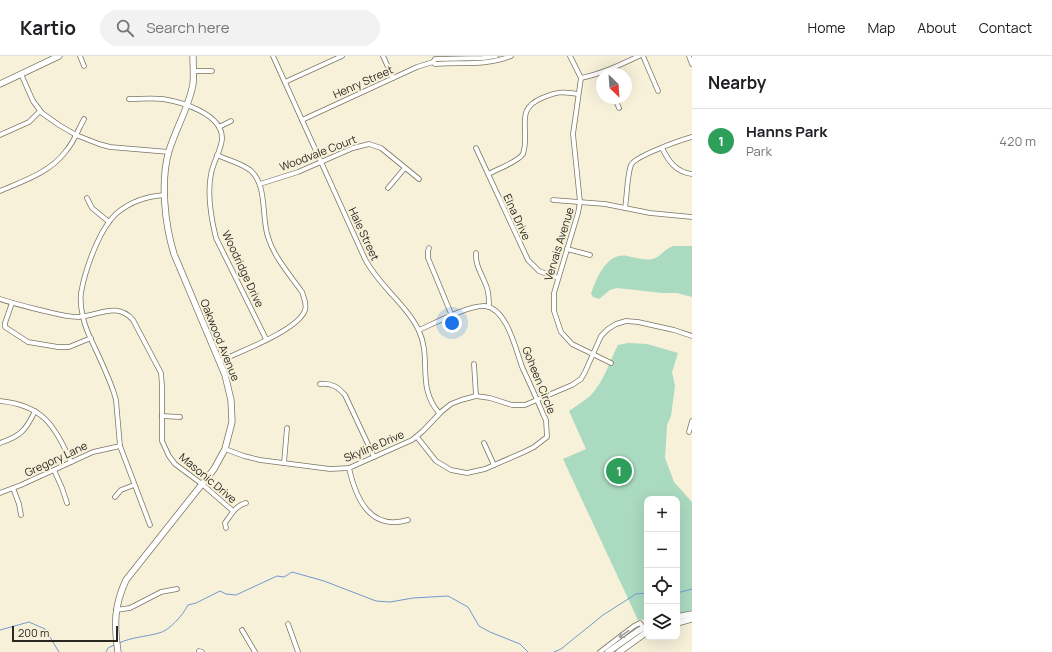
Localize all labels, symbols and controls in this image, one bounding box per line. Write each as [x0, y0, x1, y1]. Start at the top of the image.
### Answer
search box [100, 10, 380, 46]
text: Kartio [20, 15, 76, 41]
icon: search [114, 17, 136, 39]
text: Search here [146, 17, 230, 38]
text: Home [808, 18, 845, 37]
text: Map [867, 18, 895, 37]
text: About [917, 18, 957, 37]
text: Contact [979, 18, 1032, 37]
street label: Henry Street [330, 62, 395, 102]
north arrow [596, 68, 632, 104]
text: Nearby [708, 71, 766, 94]
text: Hanns Park [746, 121, 827, 142]
street label: Woodvale Court [277, 131, 358, 174]
text: 1 [718, 132, 724, 150]
text: 420 m [999, 132, 1036, 150]
text: Park [746, 142, 772, 160]
street label: Elna Drive [500, 191, 535, 243]
street label: Hale Street [346, 205, 383, 263]
street label: Vervais Avenue [540, 205, 577, 282]
street label: Woodridge Drive [219, 228, 268, 310]
street label: Oakwood Avenue [197, 297, 244, 384]
your location [442, 313, 462, 333]
street label: Goheen Circle [519, 344, 560, 416]
street label: Skyline Drive [341, 426, 407, 465]
street label: Gregory Lane [22, 437, 90, 480]
street label: Masonic Drive [176, 449, 241, 506]
pin: 1 [606, 456, 632, 486]
map controls [644, 496, 680, 640]
button: + [644, 496, 680, 532]
button: − [644, 532, 680, 568]
button: locate [644, 568, 680, 604]
button: layers [644, 604, 680, 640]
scale bar [12, 624, 118, 643]
text: 200 m [18, 625, 49, 640]
one-way arrow [619, 630, 630, 638]

